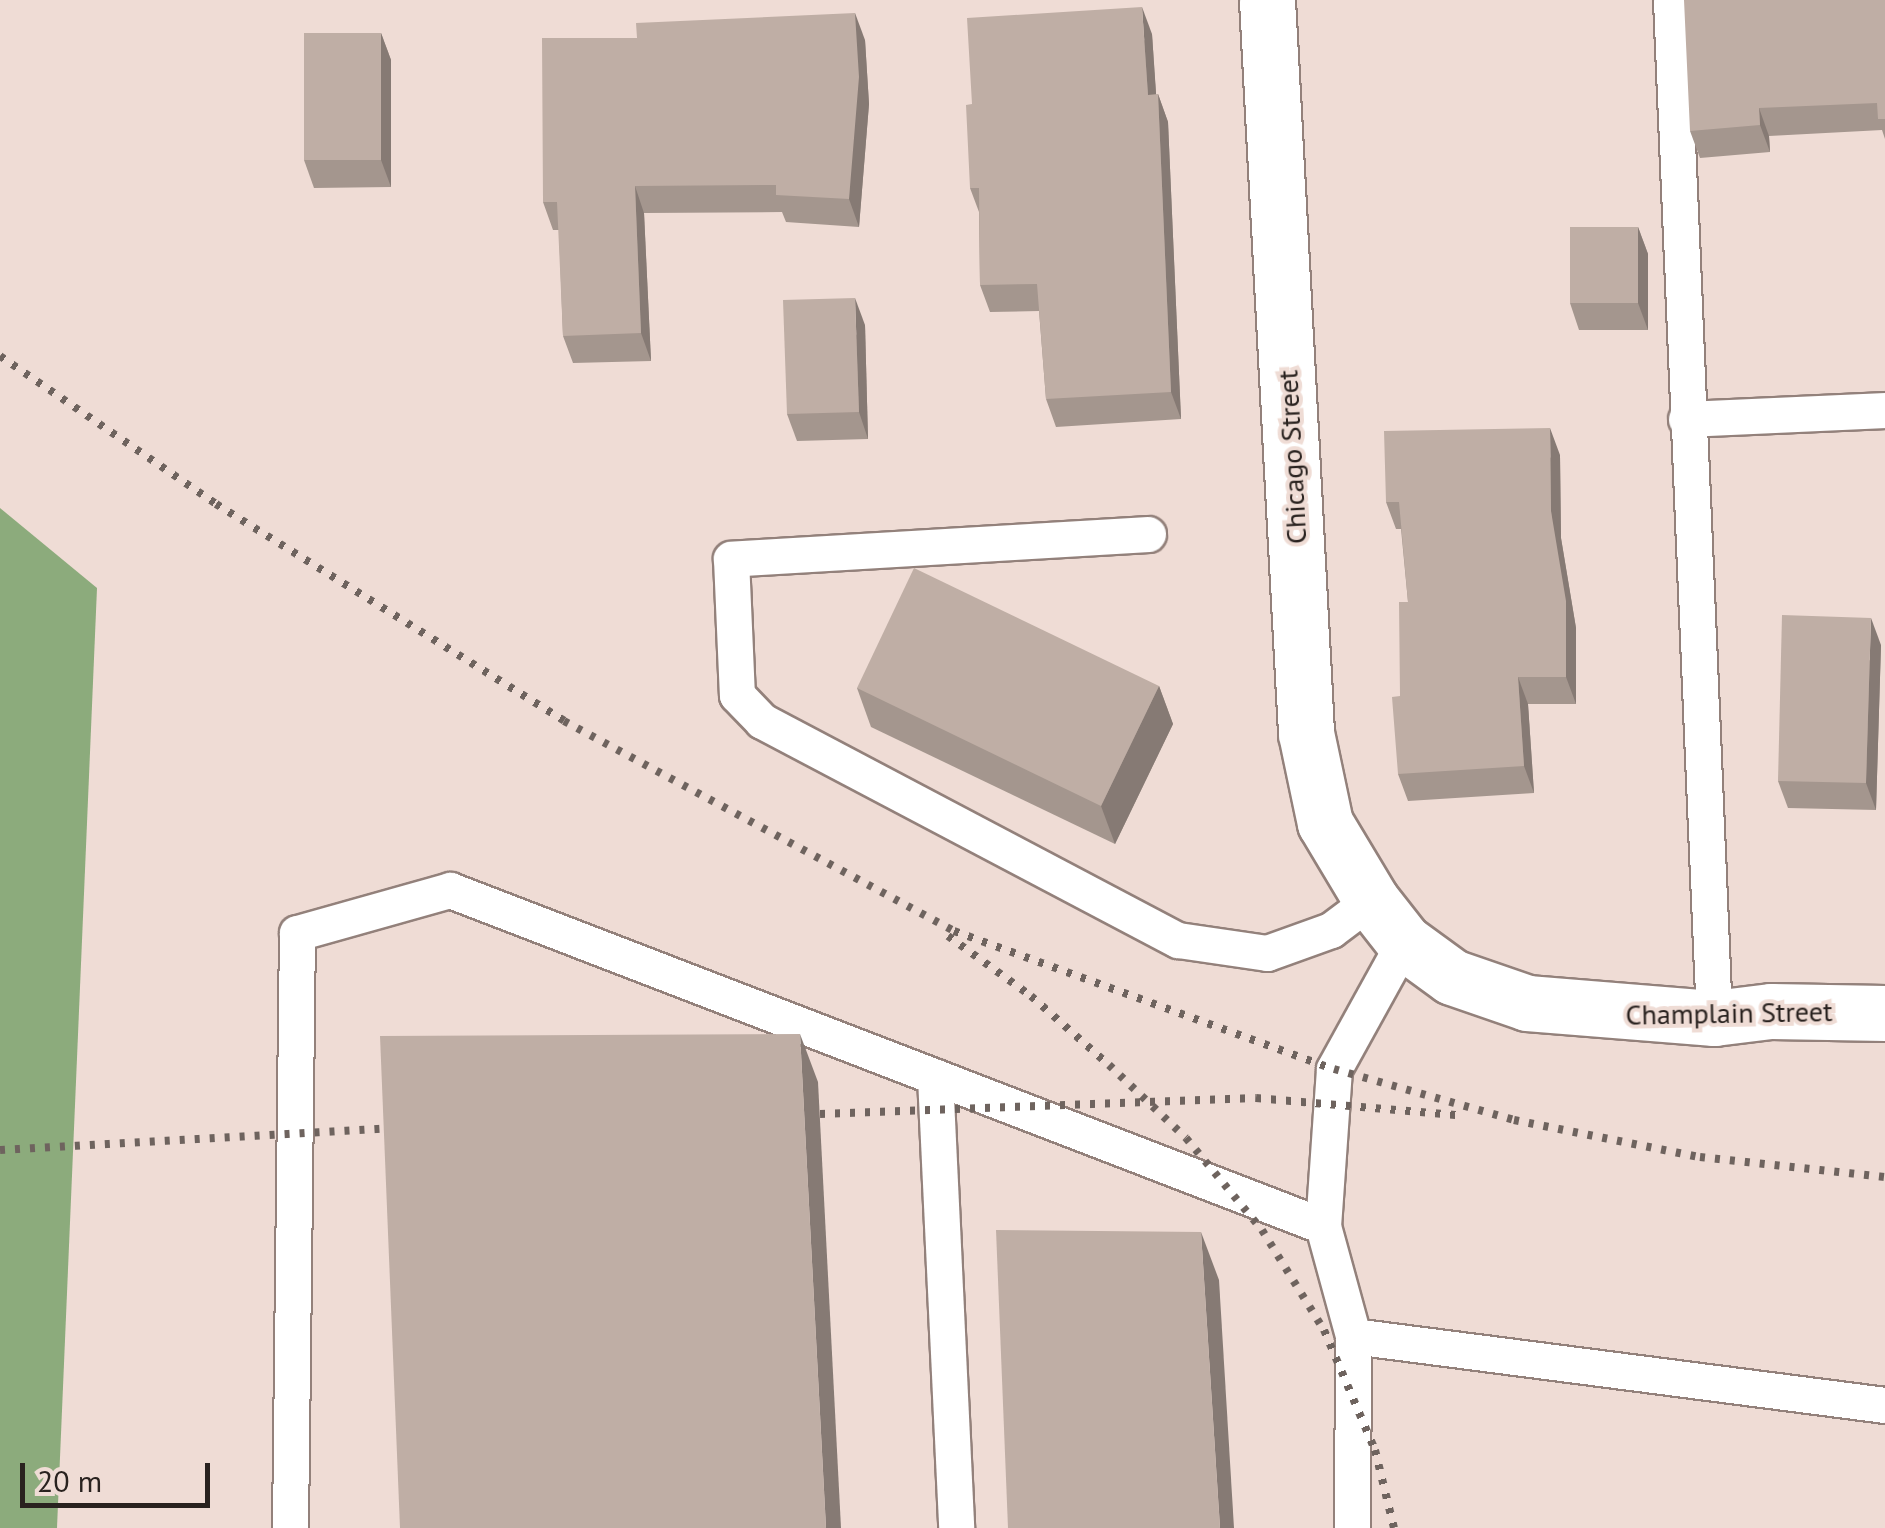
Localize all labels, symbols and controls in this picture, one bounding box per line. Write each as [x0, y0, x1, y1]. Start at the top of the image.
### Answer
street label: Chicago Street [1271, 369, 1313, 545]
street label: Champlain Street [1625, 994, 1833, 1032]
scale bar [25, 1443, 215, 1505]
text: 20 m [37, 1461, 102, 1500]

